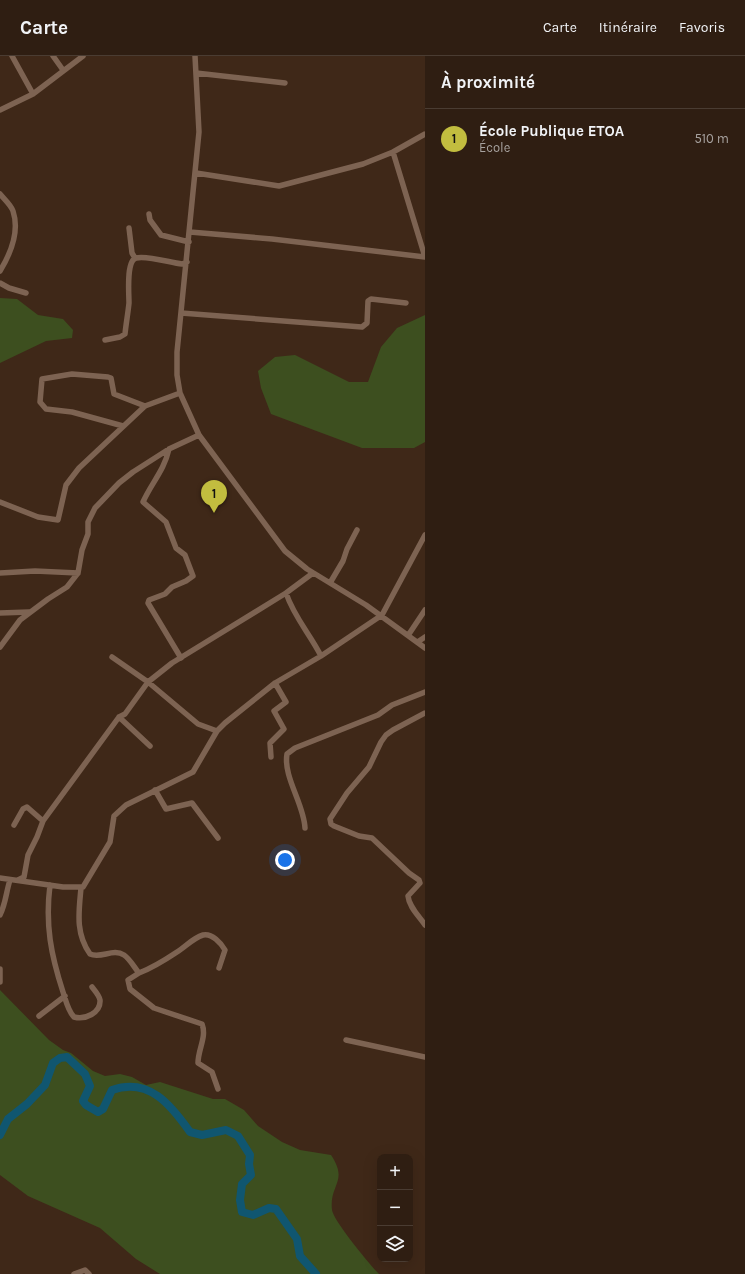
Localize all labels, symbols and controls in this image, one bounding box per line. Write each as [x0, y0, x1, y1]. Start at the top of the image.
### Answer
text: Carte [20, 17, 68, 39]
text: Carte [543, 19, 577, 36]
text: Itinéraire [599, 19, 657, 36]
text: Favoris [679, 19, 725, 36]
text: À proximité [441, 72, 535, 92]
text: École Publique ETOA [479, 122, 624, 140]
text: 1 [452, 131, 456, 146]
text: 510 m [694, 131, 729, 146]
text: École [479, 140, 510, 155]
pin: 1 [201, 480, 227, 513]
your location [275, 850, 295, 870]
map controls [377, 1154, 413, 1262]
button: + [377, 1154, 413, 1190]
button: − [377, 1190, 413, 1226]
button: layers [377, 1226, 413, 1262]

